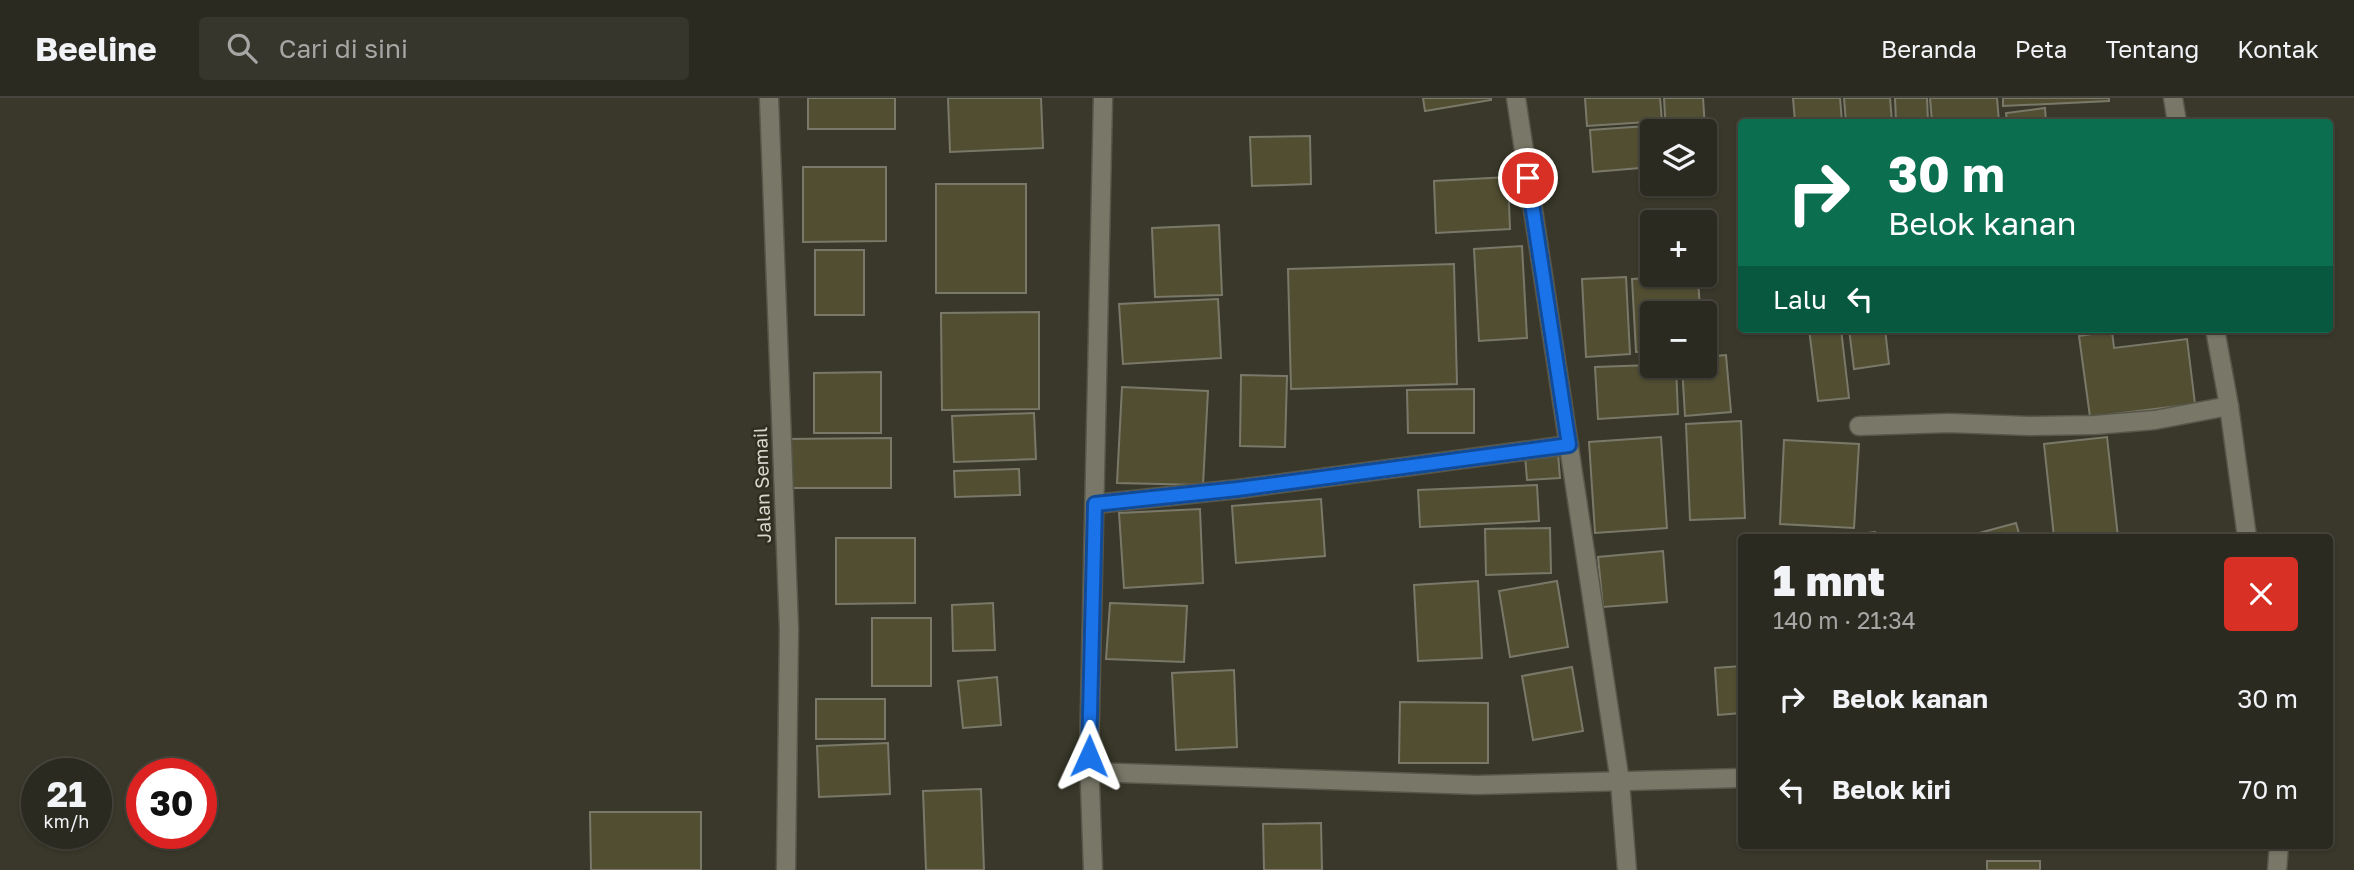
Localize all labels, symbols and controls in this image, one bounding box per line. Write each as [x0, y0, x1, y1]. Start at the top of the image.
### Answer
search box [199, 17, 689, 80]
text: Beeline [35, 29, 157, 68]
icon: search [223, 29, 261, 67]
text: Cari di sini [279, 33, 408, 64]
text: Beranda [1881, 34, 1977, 63]
text: Peta [2015, 34, 2067, 63]
text: Tentang [2105, 34, 2199, 63]
text: Kontak [2237, 34, 2319, 63]
map controls [1640, 119, 1717, 378]
button: layers [1640, 119, 1717, 196]
text: 30 m [1888, 144, 2005, 203]
icon: right [1773, 147, 1864, 238]
pin [1498, 148, 1558, 208]
icon: arrive [1509, 159, 1547, 197]
text: Belok kanan [1888, 204, 2076, 242]
button: + [1640, 210, 1717, 287]
icon: left [1841, 280, 1879, 318]
text: Lalu [1773, 284, 1827, 315]
button: − [1640, 301, 1717, 378]
street label: Jalan Semail [748, 426, 775, 544]
text: 1 mnt [1773, 555, 1885, 605]
button: close [2224, 557, 2298, 631]
text: 140 m · 21:34 [1773, 606, 1916, 634]
icon: right [1773, 680, 1811, 718]
text: Belok kanan [1832, 683, 1988, 714]
text: 30 m [2237, 683, 2298, 714]
position arrow [1052, 719, 1126, 793]
speed limit sign: 30 [126, 758, 217, 849]
icon: left [1773, 771, 1811, 809]
text: 21 [47, 773, 86, 815]
text: Belok kiri [1832, 774, 1951, 805]
text: 70 m [2239, 774, 2298, 805]
text: km/h [44, 810, 89, 832]

